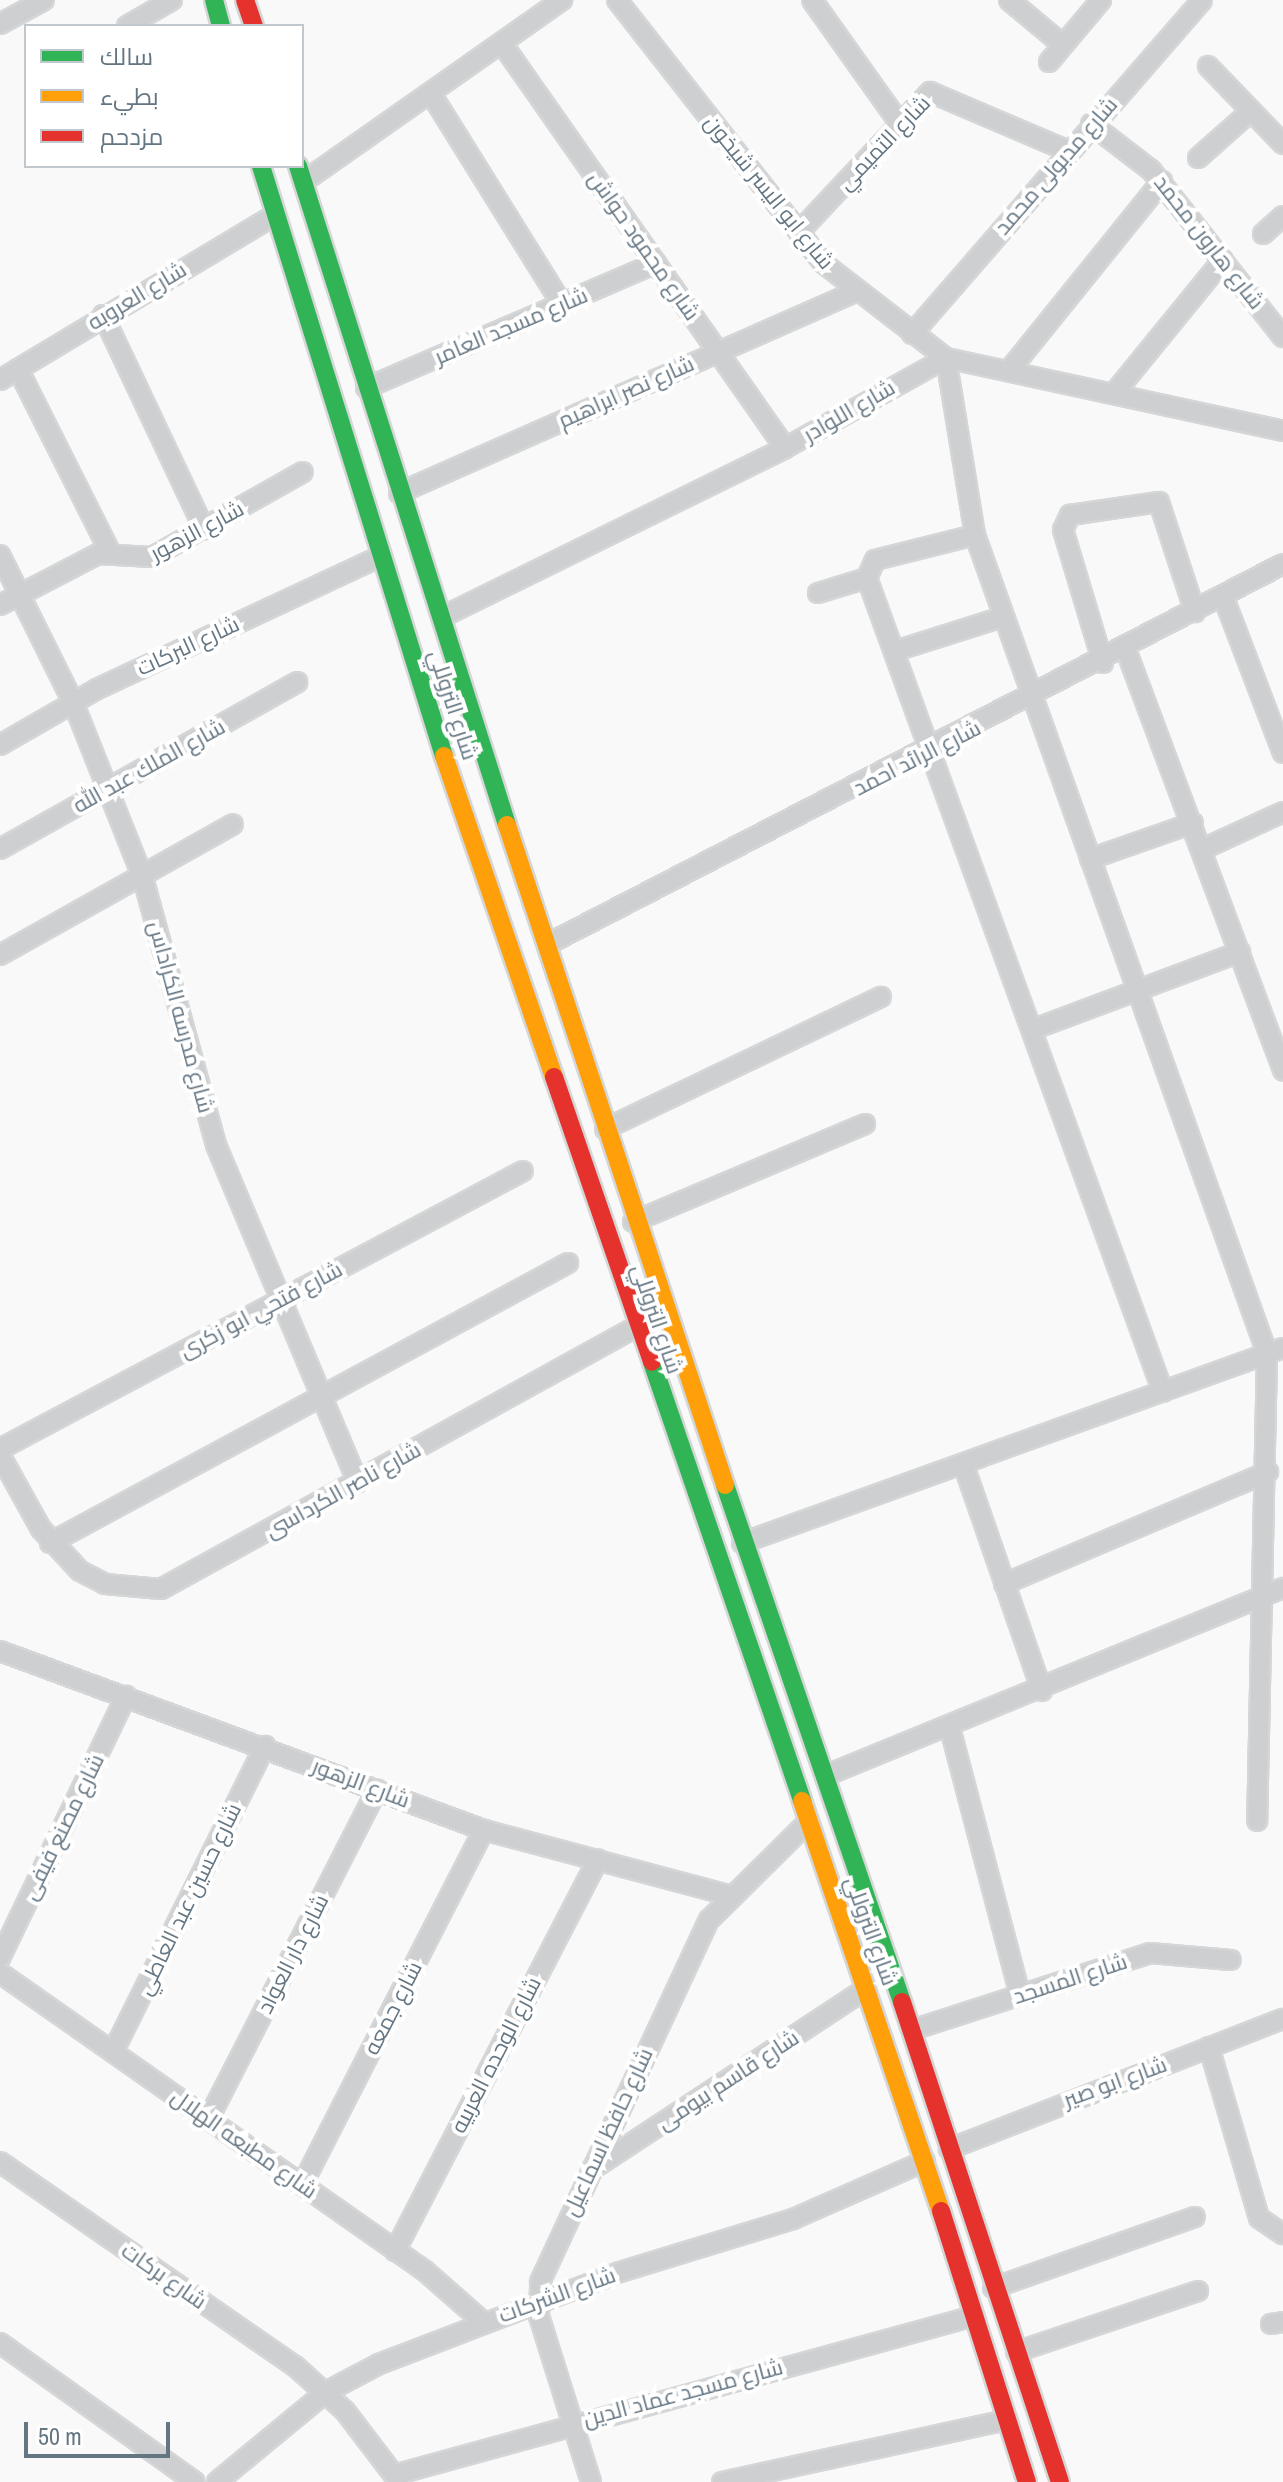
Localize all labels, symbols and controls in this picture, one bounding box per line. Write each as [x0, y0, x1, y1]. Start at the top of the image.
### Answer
legend [24, 24, 304, 168]
text: سالك [100, 40, 153, 72]
text: بطيء [100, 80, 159, 112]
street label: شارع التميمي [832, 90, 936, 196]
street label: شارع مدبولى محمد [989, 92, 1123, 240]
street label: شارع ابو اليسر شيخون [699, 109, 839, 275]
text: مزدحم [100, 120, 163, 152]
street label: شارع محمود حواش [583, 166, 705, 326]
street label: شارع هارون محمد [1148, 170, 1270, 314]
street label: شارع العروبه [83, 256, 191, 336]
street label: شارع مسجد العامر [430, 282, 592, 370]
street label: شارع نصر ابراهيم [554, 350, 698, 434]
street label: شارع اللوادر [798, 374, 900, 448]
street label: شارع الزهور [146, 495, 248, 567]
street label: شارع البركات [132, 611, 244, 681]
street label: شارع التروللي [423, 647, 483, 763]
street label: شارع الملك عبد الله [68, 713, 230, 819]
street label: شارع الرائد احمد [849, 715, 985, 801]
street label: شارع مدرسه الكراداس [143, 918, 219, 1116]
street label: شارع فتحي ابو زكرى [175, 1256, 347, 1364]
street label: شارع التروللي [626, 1261, 688, 1377]
street label: شارع ناصر الكرداسى [261, 1436, 425, 1544]
street label: شارع مصنع فيفى [16, 1750, 110, 1904]
street label: شارع الزهور [309, 1752, 413, 1814]
street label: شارع حسين عبد العاطي [131, 1799, 247, 1999]
street label: شارع التروللي [839, 1873, 903, 1989]
street label: شارع دار العواد [252, 1890, 334, 2018]
street label: شارع المسجد [1010, 1948, 1130, 2010]
street label: شارع جمعه [358, 1957, 428, 2059]
street label: شارع الوحده العربيه [445, 1972, 547, 2138]
street label: شارع قاسم بيومى [652, 2024, 804, 2136]
street label: شارع حافظ اسماعيل [557, 2044, 659, 2220]
street label: شارع ابو صير [1060, 2051, 1170, 2113]
street label: شارع مطبعه الهلال [166, 2084, 322, 2204]
street label: شارع بركات [116, 2237, 212, 2315]
street label: شارع الشركات [495, 2262, 619, 2328]
street label: شارع مسجد عماد الدين [580, 2354, 786, 2432]
scale bar [28, 2406, 174, 2456]
text: 50 m [38, 2420, 82, 2452]

